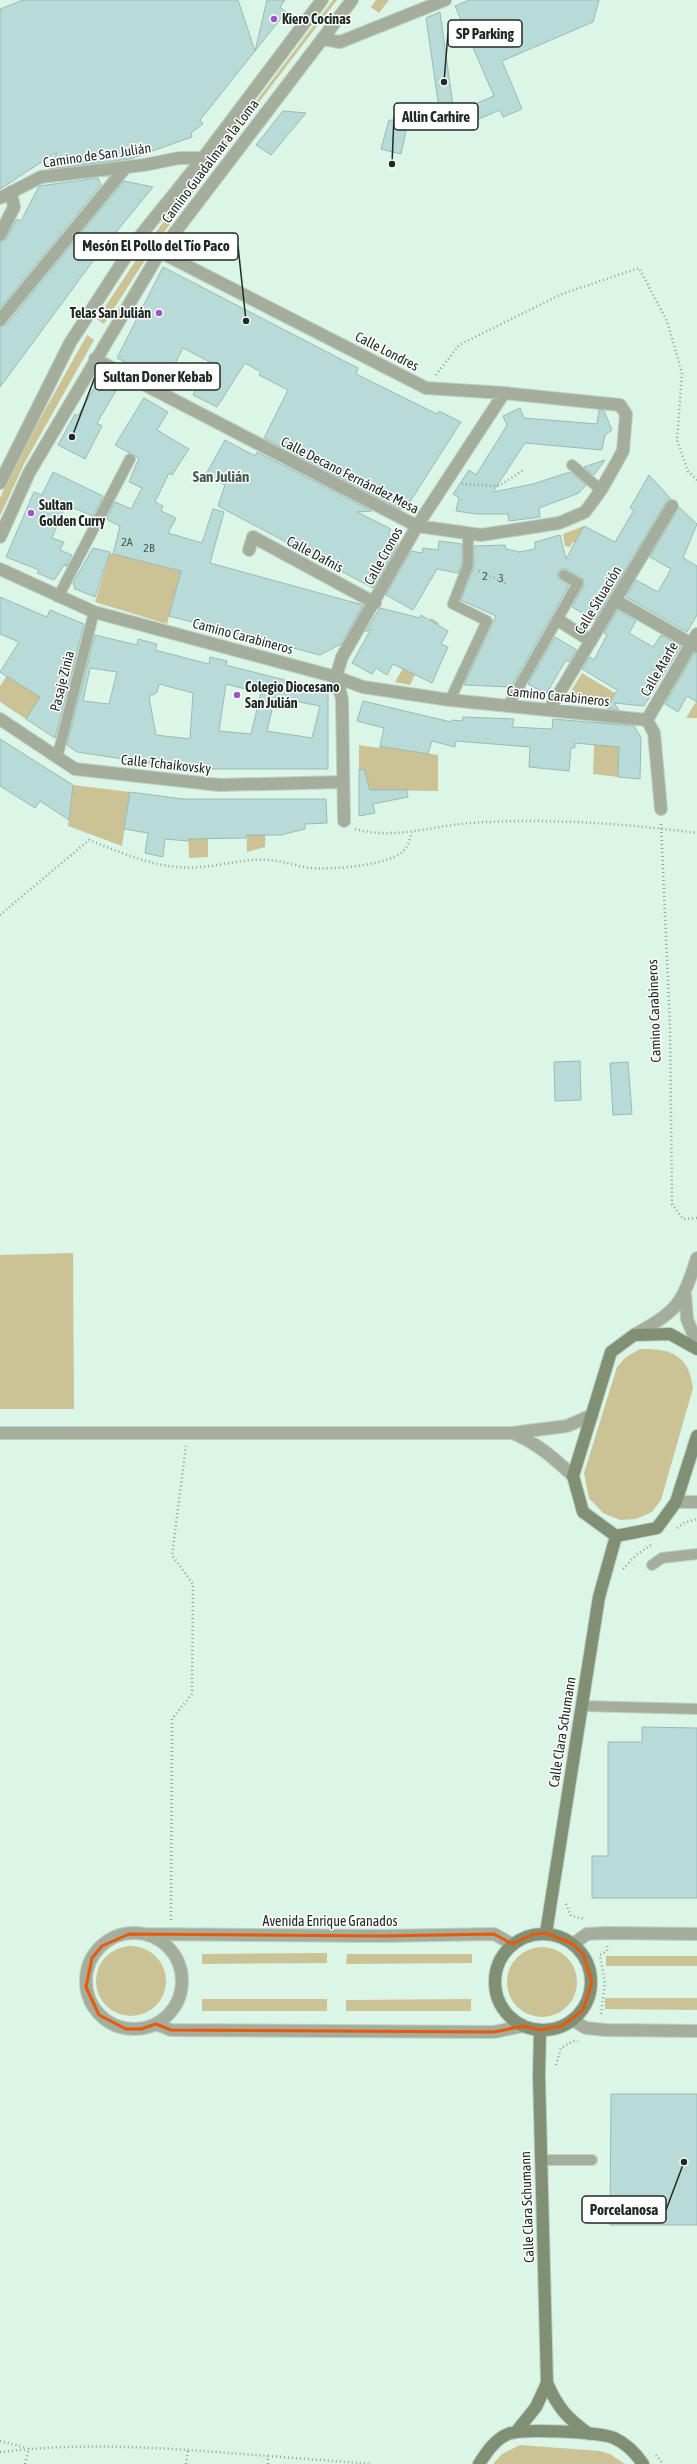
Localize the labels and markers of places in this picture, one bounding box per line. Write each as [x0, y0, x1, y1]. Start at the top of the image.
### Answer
place label: Kiero Cocinas [282, 11, 351, 27]
marker: Kiero Cocinas [269, 14, 279, 24]
callout: SP Parking [448, 20, 522, 47]
callout: Allin Carhire [394, 103, 478, 130]
callout: Mesón El Pollo del Tío Paco [74, 233, 238, 260]
place label: Telas San Julián [70, 305, 151, 321]
marker: Telas San Julián [154, 308, 164, 318]
callout: Sultan Doner Kebab [95, 363, 220, 390]
place label: Sultan Golden Curry [39, 497, 106, 529]
marker: Sultan Golden Curry [26, 508, 36, 518]
place label: Colegio Diocesano San Julián [245, 679, 340, 711]
marker: Colegio Diocesano San Julián [232, 690, 242, 700]
callout: Porcelanosa [582, 2196, 666, 2223]

